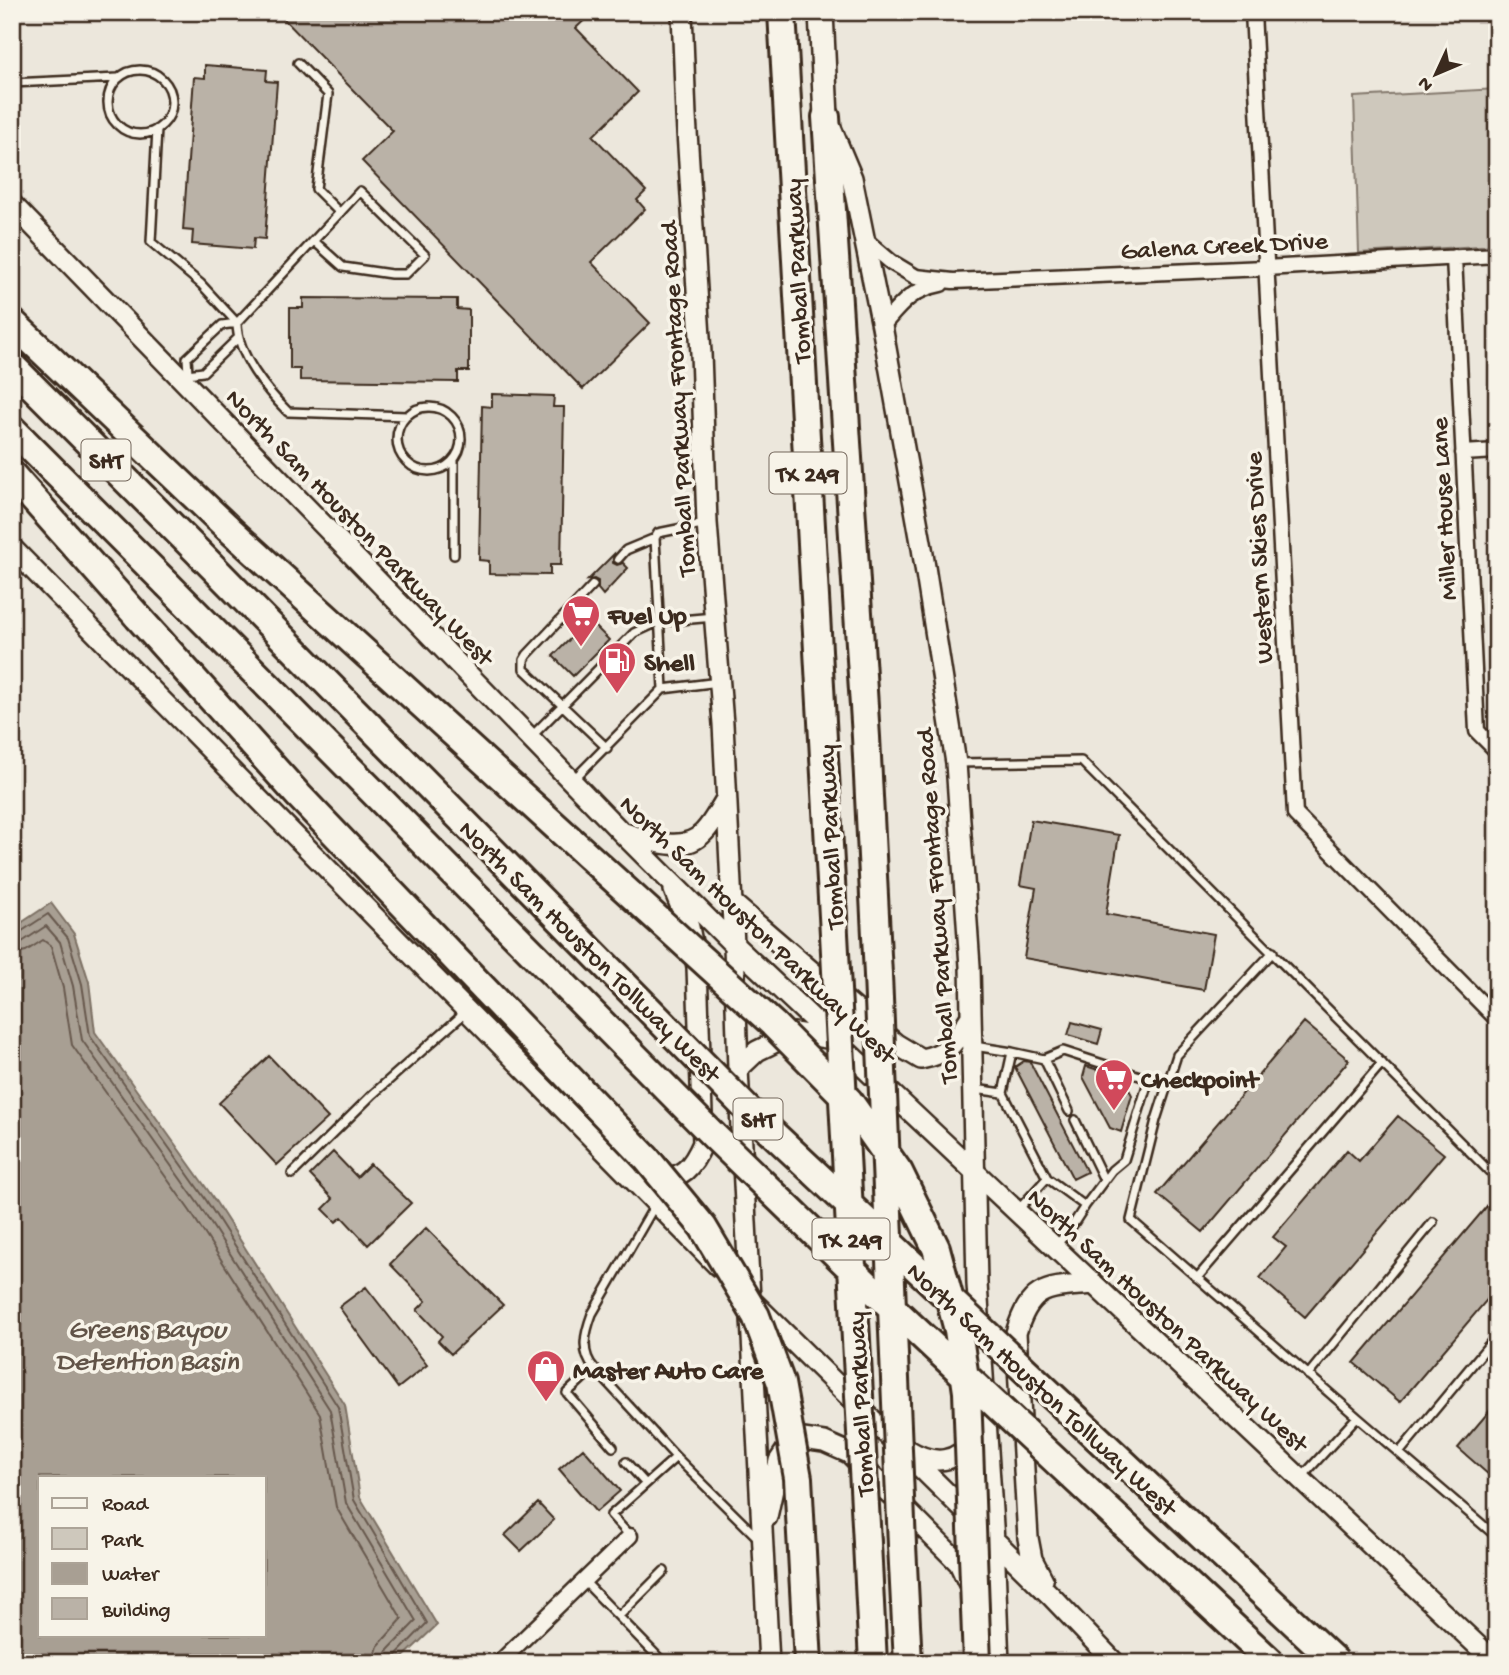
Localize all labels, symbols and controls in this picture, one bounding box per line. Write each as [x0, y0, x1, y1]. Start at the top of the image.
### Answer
north arrow [1400, 38, 1470, 108]
text: N [1414, 71, 1439, 96]
street label: Tomball Parkway [780, 178, 821, 366]
street label: Tomball Parkway Frontage Road [656, 219, 705, 579]
street label: Galena Creek Drive [1120, 228, 1329, 269]
street label: North Sam Houston Parkway West [217, 384, 500, 676]
street label: Miller House Lane [1426, 416, 1467, 601]
road number: SHT [82, 439, 130, 480]
street label: Western Skies Drive [1240, 451, 1283, 664]
road number: TX 249 [770, 452, 846, 494]
supermarket icon: Fuel Up [560, 593, 602, 648]
place label: Fuel Up [607, 603, 687, 634]
fuel station icon: Shell [596, 640, 638, 695]
place label: Shell [644, 650, 695, 681]
street label: Tomball Parkway Frontage Road [912, 726, 967, 1086]
street label: Tomball Parkway [813, 744, 854, 932]
street label: North Sam Houston Parkway West [611, 791, 903, 1074]
street label: North Sam Houston Tollway West [450, 815, 727, 1093]
supermarket icon: Checkpoint [1093, 1057, 1135, 1112]
place label: Checkpoint [1141, 1067, 1260, 1098]
road number: SHT [734, 1098, 782, 1140]
street label: North Sam Houston Parkway West [1019, 1184, 1315, 1462]
road number: TX 249 [812, 1218, 890, 1260]
street label: North Sam Houston Tollway West [898, 1258, 1183, 1526]
street label: Tomball Parkway [843, 1311, 884, 1499]
water label: Greens Bayou Detention Basin [55, 1315, 239, 1380]
shop icon: Master Auto Care [525, 1348, 567, 1403]
place label: Master Auto Care [573, 1358, 765, 1389]
legend [38, 1476, 266, 1636]
text: Road [102, 1494, 150, 1519]
text: Park [101, 1530, 145, 1555]
text: Water [102, 1564, 160, 1589]
text: Building [101, 1600, 171, 1625]

